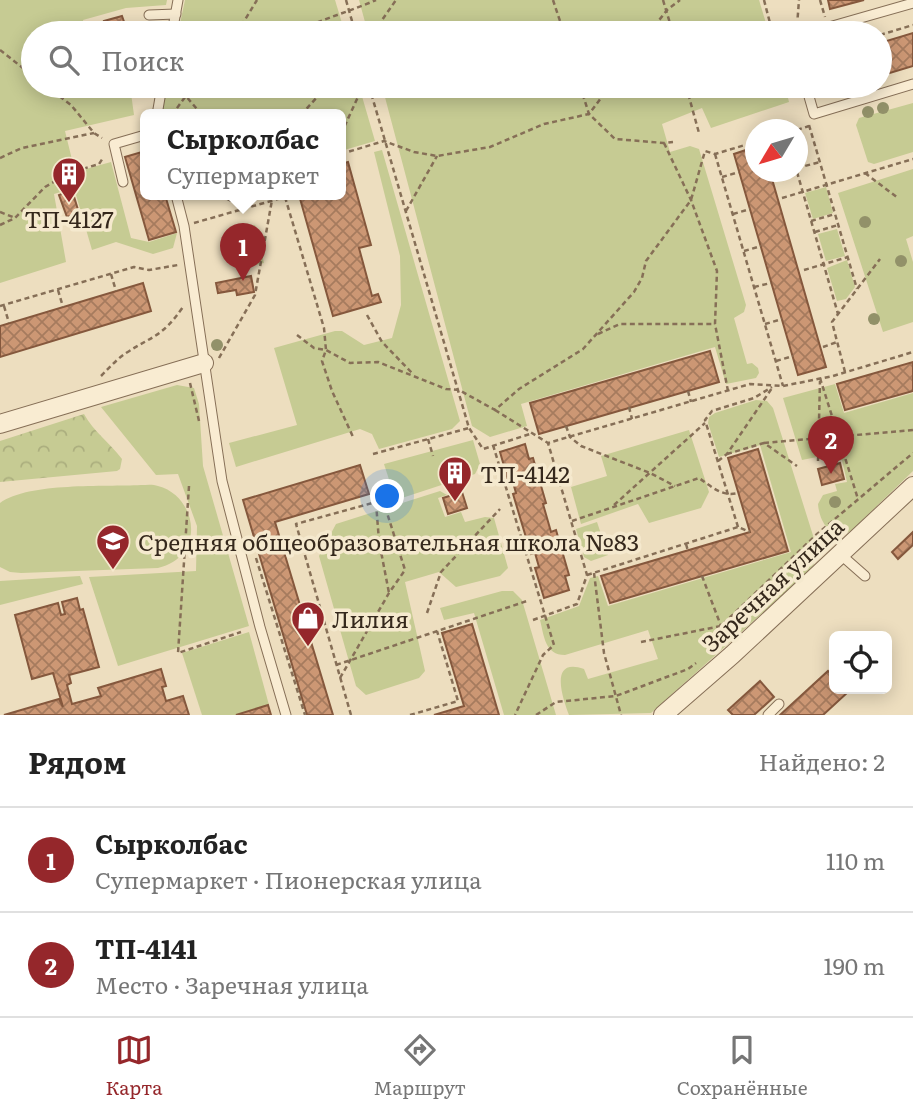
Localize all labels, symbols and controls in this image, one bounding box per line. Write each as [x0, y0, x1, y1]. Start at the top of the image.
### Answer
search box [21, 21, 892, 98]
text: Поиск [101, 40, 184, 79]
icon: search [45, 41, 83, 79]
popup [140, 109, 346, 200]
text: Сырколбас [167, 118, 319, 157]
north arrow [745, 119, 808, 182]
building icon: ТП-4127 [50, 155, 88, 204]
text: Супермаркет [167, 157, 319, 191]
place label: ТП-4127 [24, 201, 114, 235]
pin: 1 [220, 223, 266, 281]
pin: 2 [808, 416, 854, 474]
building icon: ТП-4142 [436, 454, 474, 503]
place label: ТП-4142 [480, 456, 570, 490]
your location [370, 479, 404, 513]
street label: Заречная улица [693, 509, 851, 659]
school or university icon: Средняя общеобразовательная школа №83 [94, 522, 132, 571]
place label: Средняя общеобразовательная школа №83 [138, 524, 639, 558]
shop icon: Лилия [289, 599, 327, 648]
place label: Лилия [332, 601, 409, 635]
map controls [829, 631, 892, 694]
button: locate [829, 631, 892, 694]
text: Рядом [28, 739, 126, 783]
text: Найдено: 2 [759, 744, 885, 778]
text: Сырколбас [95, 823, 248, 862]
text: 1 [46, 843, 56, 877]
text: 110 m [826, 843, 885, 877]
text: Супермаркет · Пионерская улица [95, 862, 482, 896]
text: ТП-4141 [95, 928, 197, 967]
text: 2 [45, 948, 57, 982]
text: 190 m [823, 948, 885, 982]
text: Место · Заречная улица [95, 967, 369, 1001]
tab: Карта [105, 1031, 162, 1101]
tab: Маршрут [373, 1031, 466, 1101]
tab: Сохранённые [677, 1031, 808, 1101]

